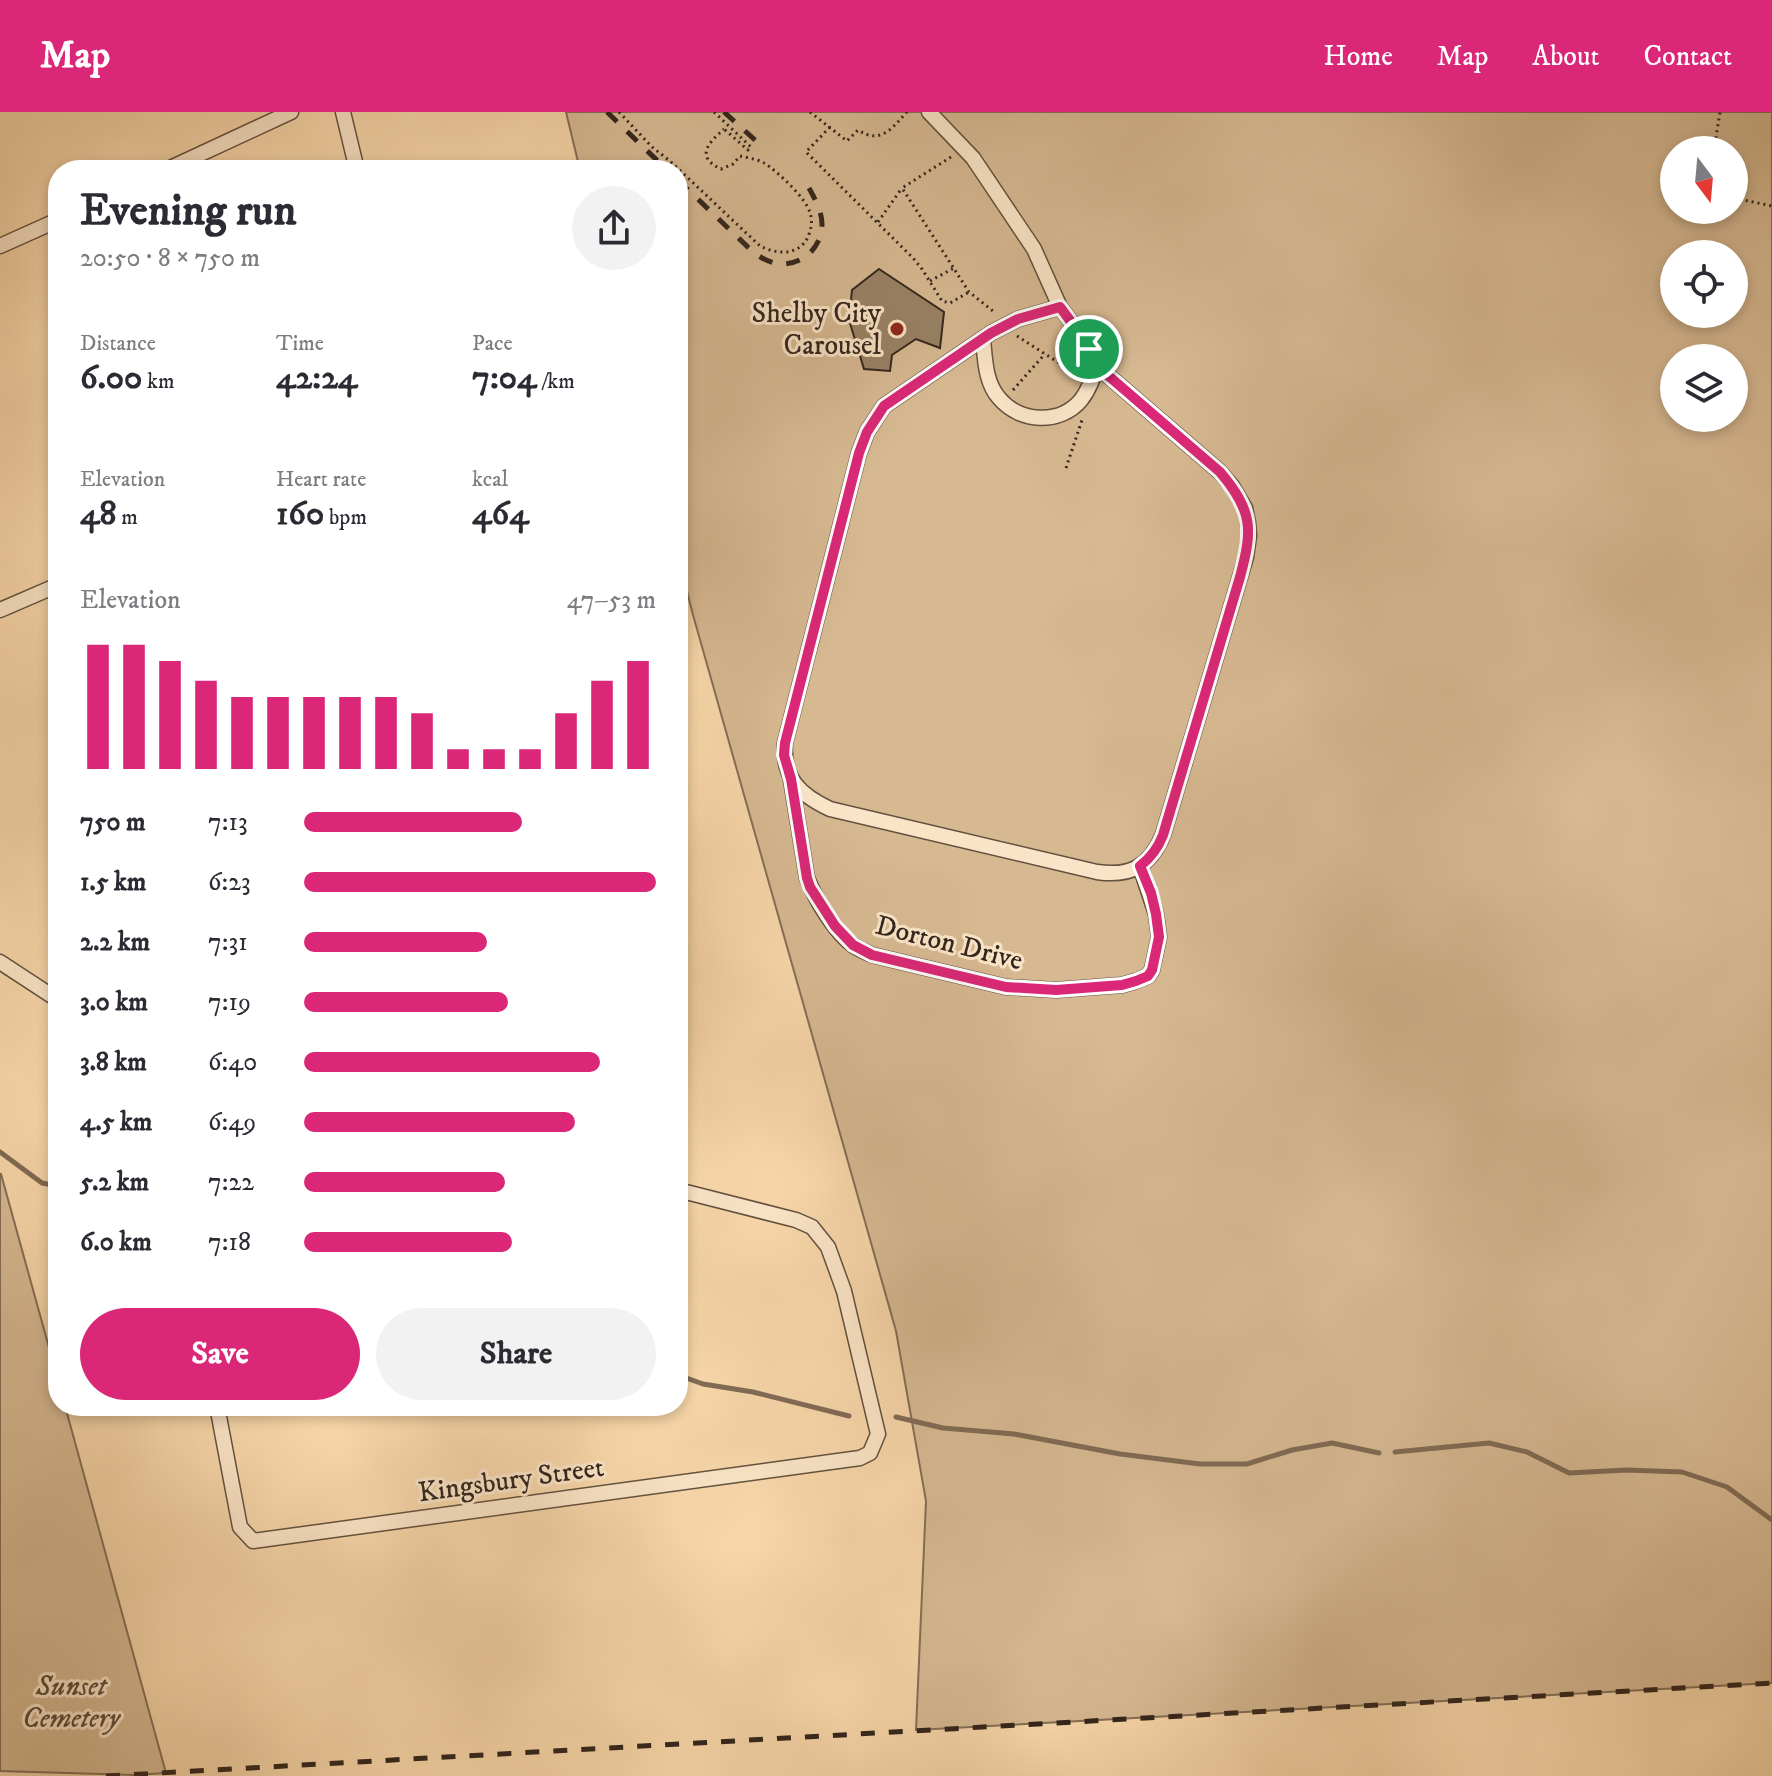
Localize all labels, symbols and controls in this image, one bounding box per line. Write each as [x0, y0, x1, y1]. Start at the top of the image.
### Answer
text: Map [40, 32, 110, 80]
text: Home [1324, 39, 1393, 74]
text: Map [1437, 39, 1488, 74]
text: About [1532, 39, 1599, 74]
text: Contact [1643, 39, 1732, 74]
north arrow [1660, 136, 1748, 224]
map controls [1660, 136, 1748, 432]
text: Evening run [80, 184, 297, 239]
button: share [572, 186, 656, 270]
button: locate [1660, 240, 1748, 328]
text: 20:50 · 8 × 750 m [80, 242, 260, 275]
place label: Shelby City Carousel [751, 296, 882, 363]
pin [1055, 315, 1123, 383]
marker: Shelby City Carousel [888, 320, 906, 338]
icon: arrive [1067, 327, 1111, 371]
text: Distance [80, 330, 156, 357]
text: Time [276, 330, 324, 357]
text: Pace [472, 330, 513, 357]
button: layers [1660, 344, 1748, 432]
text: 6.00 [80, 357, 142, 399]
text: 42:24 [276, 357, 357, 399]
text: 7:04 [472, 357, 537, 399]
text: km [142, 368, 175, 395]
text: /km [537, 368, 575, 395]
text: Elevation [80, 466, 165, 493]
text: Heart rate [276, 466, 366, 493]
text: kcal [472, 466, 508, 493]
text: 48 [80, 493, 117, 535]
text: 160 [276, 493, 324, 535]
text: 464 [472, 493, 529, 535]
text: m [117, 504, 138, 531]
text: bpm [324, 504, 367, 531]
text: Elevation [80, 584, 181, 617]
text: 47–53 m [567, 584, 656, 617]
text: 750 m [80, 806, 146, 839]
text: 7:13 [208, 806, 248, 839]
text: 1.5 km [80, 866, 146, 899]
text: 6:23 [208, 866, 251, 899]
street label: Dorton Drive [872, 908, 1026, 978]
text: 2.2 km [80, 926, 150, 959]
text: 7:31 [208, 926, 248, 959]
text: 3.0 km [80, 986, 148, 1019]
text: 7:19 [208, 986, 251, 1019]
text: 3.8 km [80, 1046, 147, 1079]
text: 6:40 [208, 1046, 257, 1079]
text: 4.5 km [80, 1106, 152, 1139]
text: 6:49 [208, 1106, 256, 1139]
text: 5.2 km [80, 1166, 149, 1199]
text: 7:22 [208, 1166, 254, 1199]
text: 6.0 km [80, 1226, 152, 1259]
text: 7:18 [208, 1226, 251, 1259]
button: Save [80, 1308, 360, 1400]
button: Share [376, 1308, 656, 1400]
street label: Kingsbury Street [416, 1450, 606, 1510]
park label: Sunset Cemetery [22, 1669, 122, 1736]

